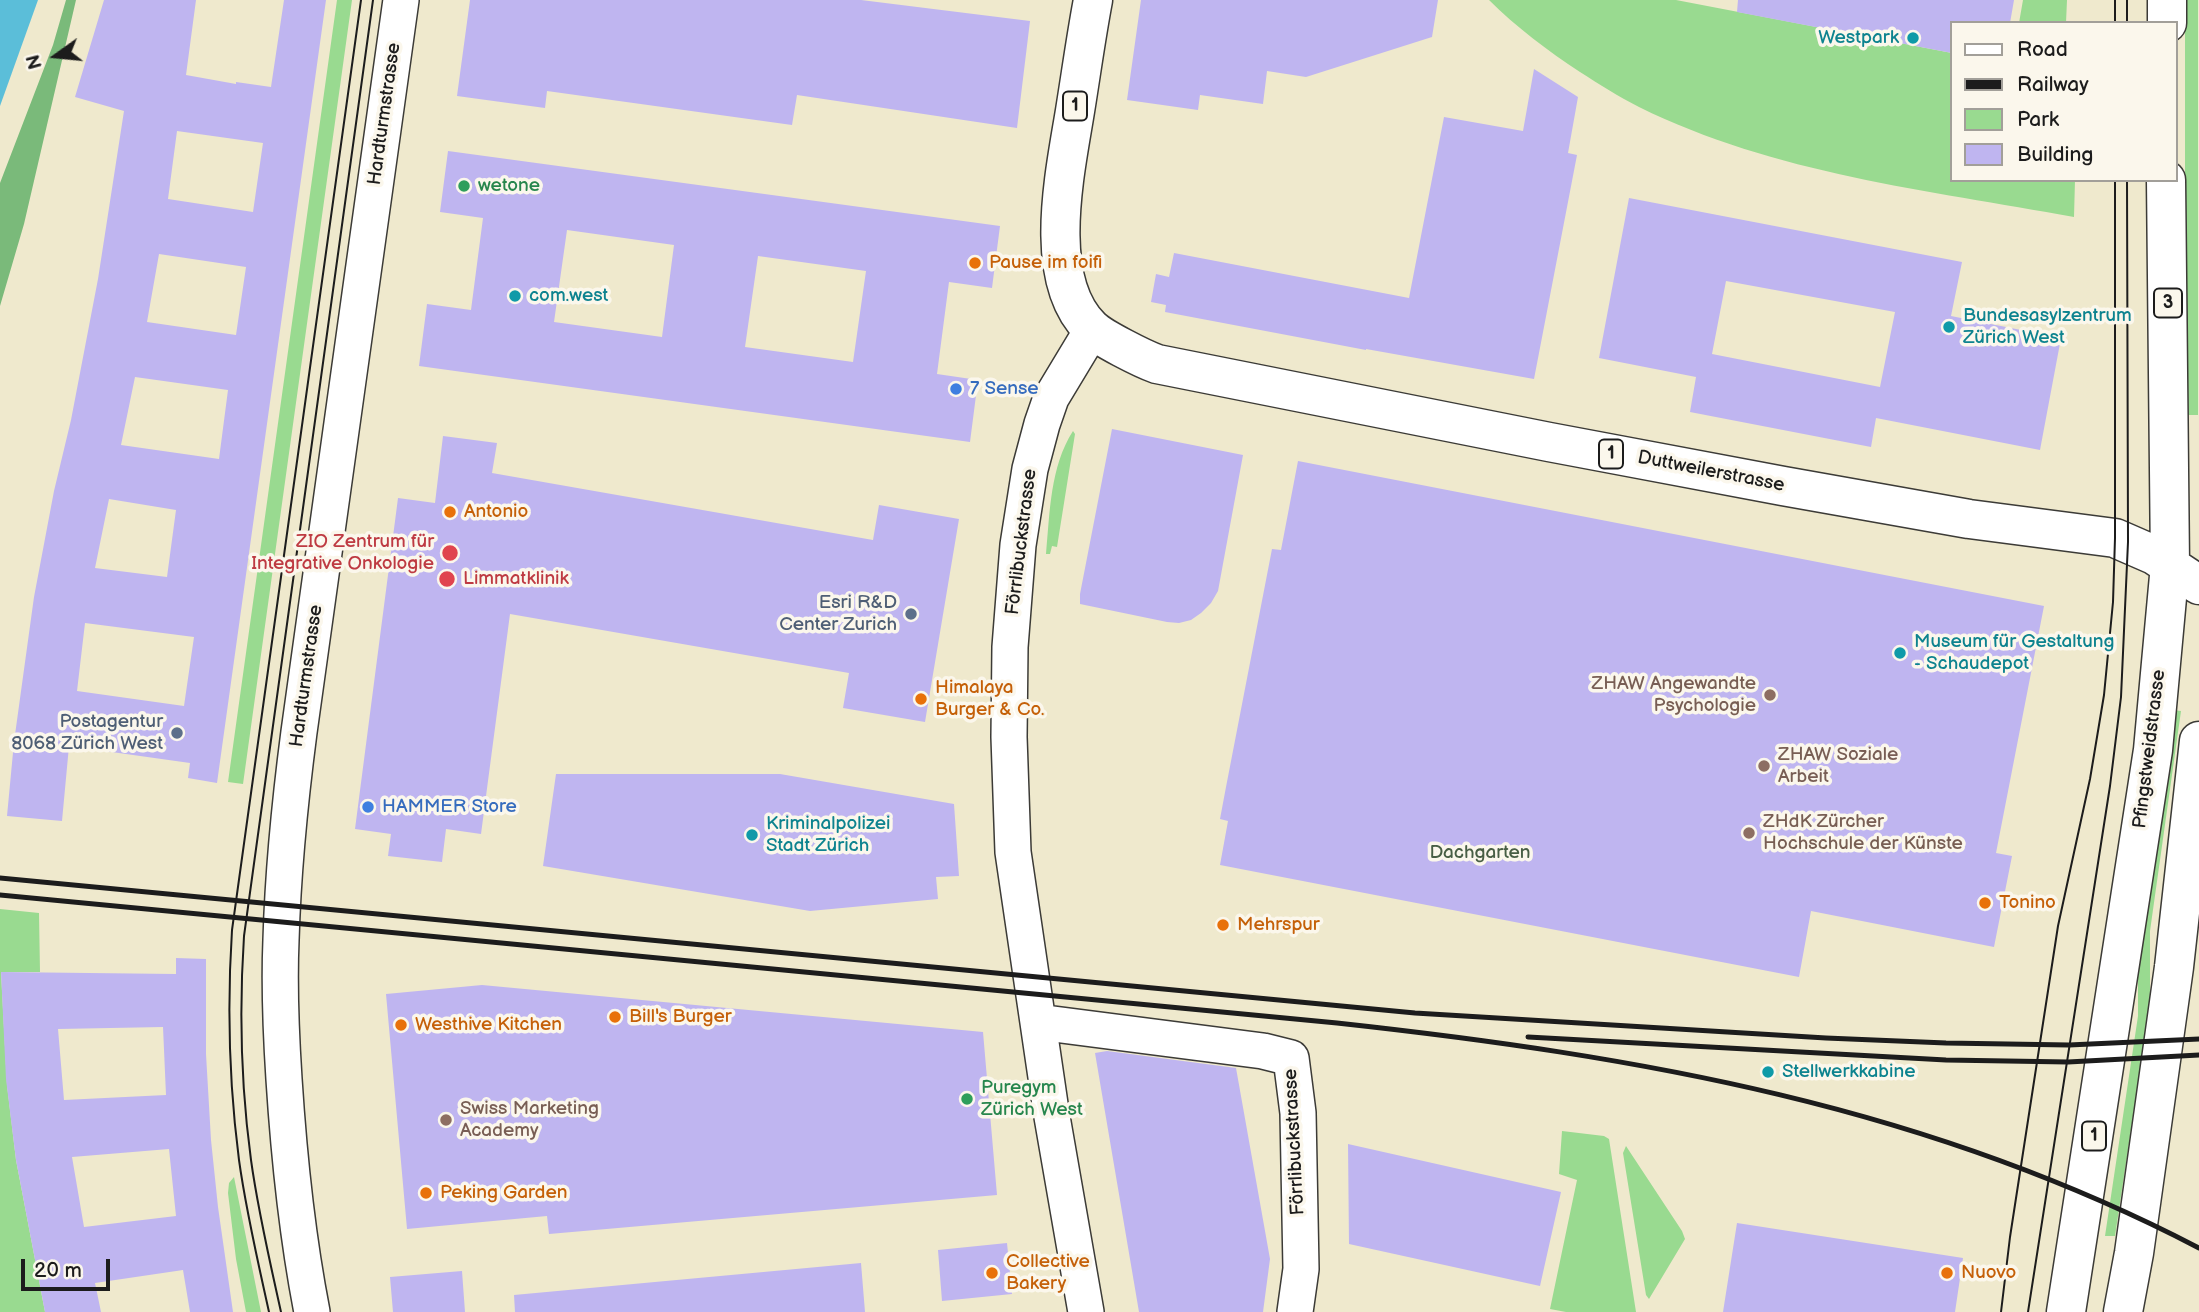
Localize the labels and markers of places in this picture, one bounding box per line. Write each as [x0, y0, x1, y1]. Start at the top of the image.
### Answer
place label: Westpark [1818, 27, 1899, 49]
marker: Westpark [1905, 30, 1921, 46]
place label: wetone [478, 175, 540, 197]
marker: wetone [456, 178, 472, 194]
place label: Pause im foifi [989, 252, 1102, 274]
marker: Pause im foifi [967, 255, 983, 271]
place label: com.west [529, 285, 608, 307]
marker: com.west [507, 288, 523, 304]
place label: Bundesasylzentrum Zürich West [1963, 305, 2132, 349]
marker: Bundesasylzentrum Zürich West [1941, 319, 1957, 335]
place label: 7 Sense [970, 378, 1039, 400]
marker: 7 Sense [948, 381, 964, 397]
place label: Antonio [464, 501, 528, 523]
marker: Antonio [442, 504, 458, 520]
place label: ZIO Zentrum für Integrative Onkologie [251, 531, 434, 575]
marker: ZIO Zentrum für Integrative Onkologie [440, 543, 460, 563]
place label: Limmatklinik [463, 568, 569, 590]
marker: Limmatklinik [437, 569, 457, 589]
place label: Esri R&D Center Zurich [779, 592, 897, 636]
marker: Esri R&D Center Zurich [903, 606, 919, 622]
place label: Museum für Gestaltung - Schaudepot [1914, 631, 2114, 675]
marker: Museum für Gestaltung - Schaudepot [1892, 645, 1908, 661]
place label: ZHAW Angewandte Psychologie [1591, 673, 1756, 717]
place label: Himalaya Burger & Co. [935, 677, 1044, 721]
marker: ZHAW Angewandte Psychologie [1762, 687, 1778, 703]
marker: Himalaya Burger & Co. [913, 691, 929, 707]
place label: Postagentur 8068 Zürich West [11, 711, 163, 755]
marker: Postagentur 8068 Zürich West [169, 725, 185, 741]
place label: ZHAW Soziale Arbeit [1778, 744, 1898, 788]
marker: ZHAW Soziale Arbeit [1756, 758, 1772, 774]
place label: HAMMER Store [382, 796, 517, 818]
marker: HAMMER Store [360, 799, 376, 815]
place label: ZHdK Zürcher Hochschule der Künste [1763, 811, 1963, 855]
place label: Kriminalpolizei Stadt Zürich [766, 813, 890, 857]
marker: ZHdK Zürcher Hochschule der Künste [1741, 825, 1757, 841]
marker: Kriminalpolizei Stadt Zürich [744, 827, 760, 843]
place label: Tonino [1999, 892, 2056, 914]
marker: Tonino [1977, 895, 1993, 911]
place label: Mehrspur [1237, 914, 1320, 936]
marker: Mehrspur [1215, 917, 1231, 933]
place label: Bill's Burger [629, 1006, 732, 1028]
marker: Bill's Burger [607, 1009, 623, 1025]
place label: Westhive Kitchen [415, 1014, 562, 1036]
marker: Westhive Kitchen [393, 1017, 409, 1033]
place label: Stellwerkkabine [1782, 1061, 1915, 1083]
marker: Stellwerkkabine [1760, 1064, 1776, 1080]
place label: Puregym Zürich West [981, 1077, 1083, 1121]
marker: Puregym Zürich West [959, 1091, 975, 1107]
place label: Swiss Marketing Academy [460, 1098, 599, 1142]
marker: Swiss Marketing Academy [438, 1112, 454, 1128]
place label: Peking Garden [440, 1182, 567, 1204]
marker: Peking Garden [418, 1185, 434, 1201]
place label: Collective Bakery [1006, 1251, 1090, 1295]
place label: Nuovo [1961, 1262, 2016, 1284]
marker: Collective Bakery [984, 1265, 1000, 1281]
marker: Nuovo [1939, 1265, 1955, 1281]

